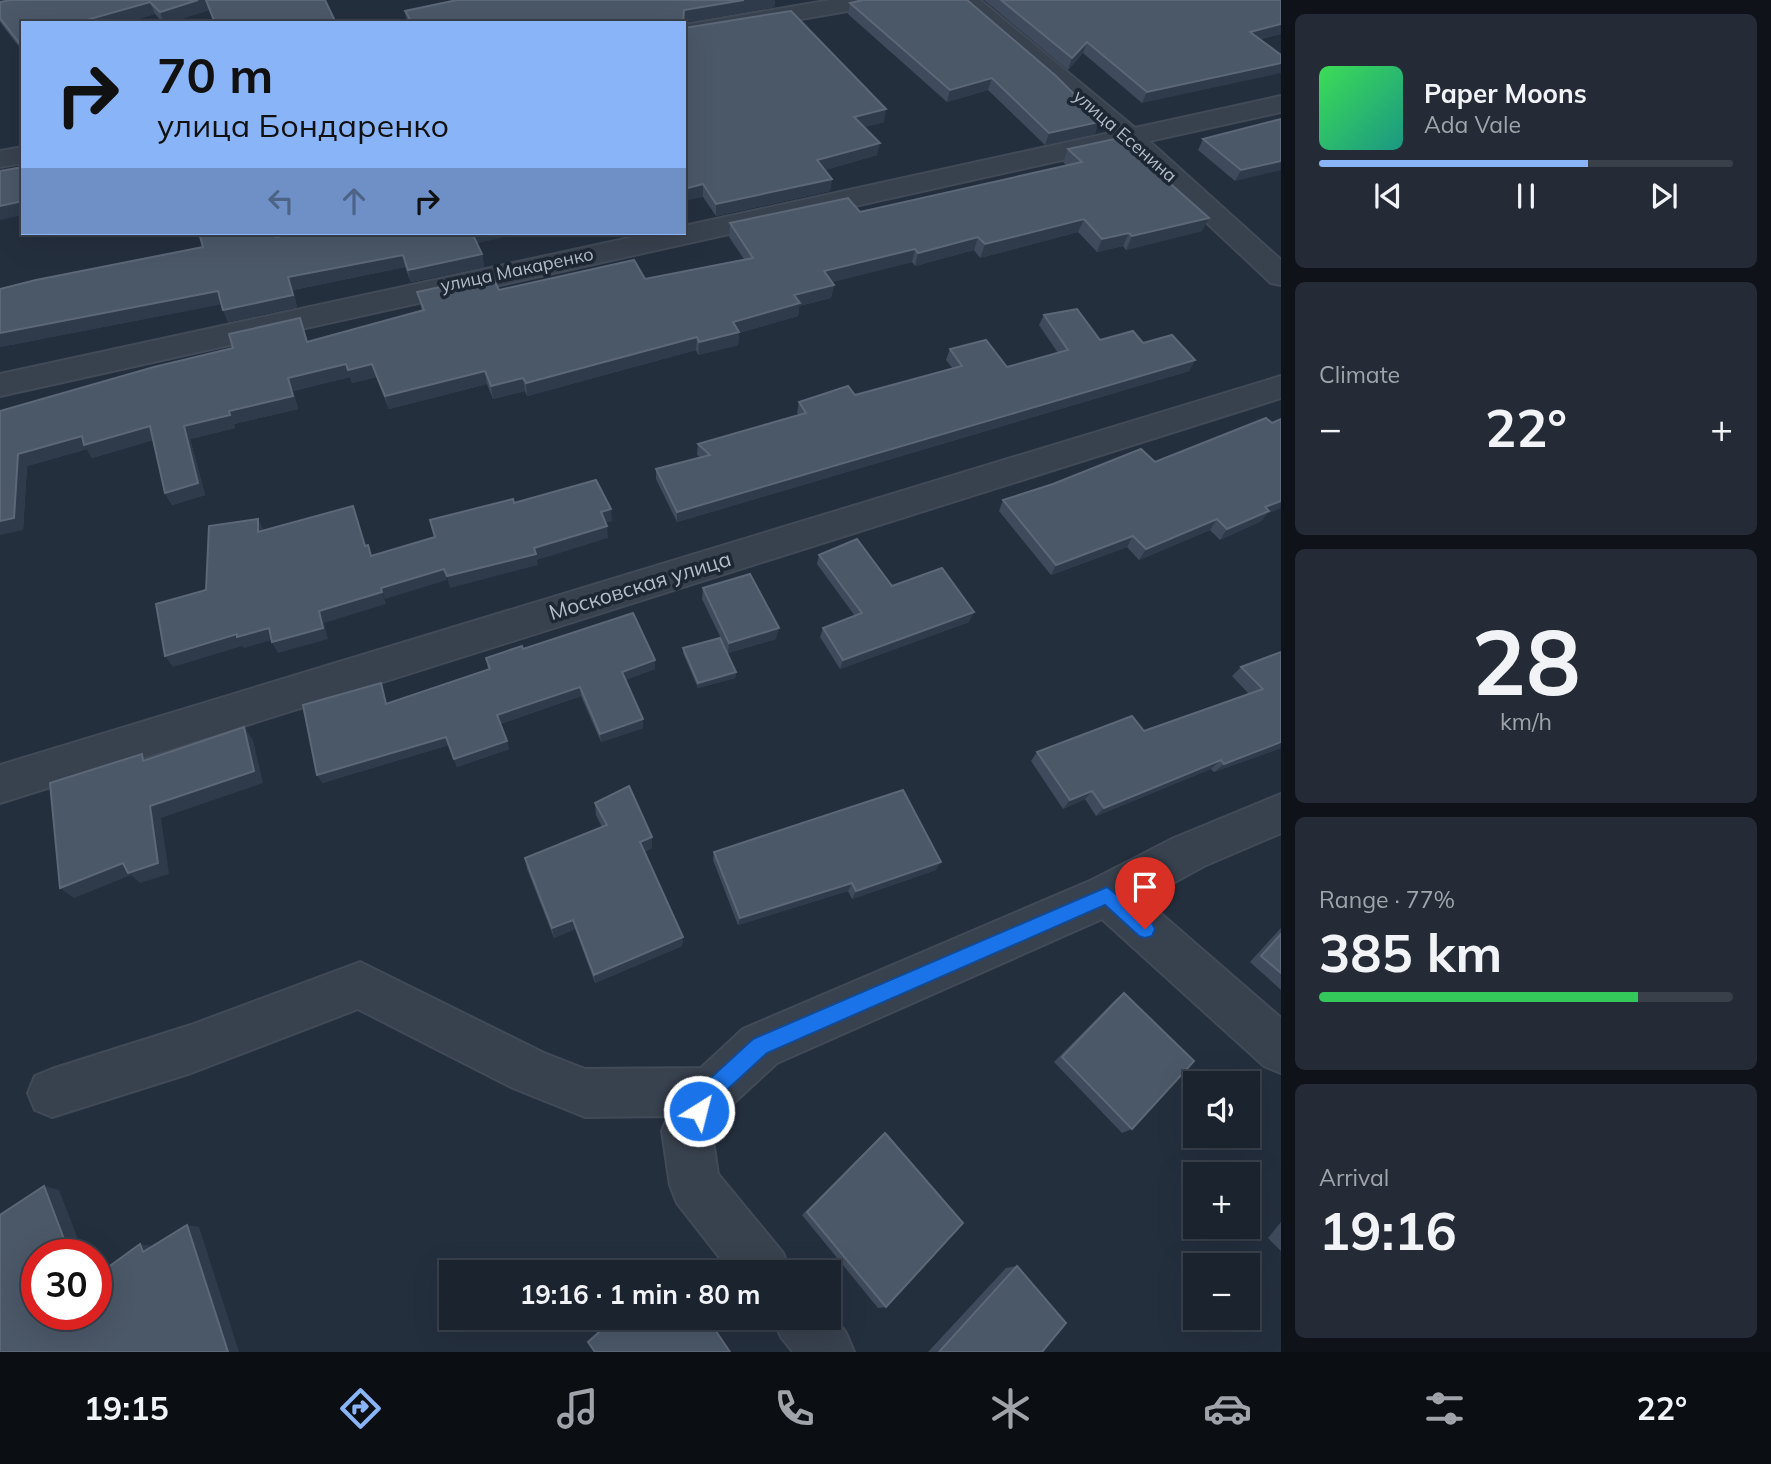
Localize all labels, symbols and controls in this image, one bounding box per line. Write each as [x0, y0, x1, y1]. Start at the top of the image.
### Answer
text: 70 m [157, 44, 273, 105]
icon: right [42, 49, 133, 140]
text: Paper Moons [1424, 77, 1587, 110]
street label: улица Есенина [1069, 84, 1182, 187]
text: улица Бондаренко [157, 105, 449, 145]
text: Ada Vale [1424, 110, 1521, 139]
icon: previous [1369, 177, 1407, 215]
icon: pause [1507, 177, 1545, 215]
icon: next [1645, 177, 1683, 215]
icon: left [262, 182, 300, 220]
icon: ahead [335, 182, 373, 220]
icon: right [408, 182, 446, 220]
street label: улица Макаренко [438, 242, 596, 297]
text: Climate [1319, 360, 1400, 389]
text: 22° [1485, 395, 1567, 460]
text: − [1319, 404, 1342, 452]
text: + [1710, 404, 1733, 452]
street label: Московская улица [546, 545, 734, 625]
text: 28 [1471, 604, 1581, 718]
text: km/h [1500, 707, 1552, 736]
pin [1115, 857, 1175, 929]
icon: arrive [1126, 868, 1164, 906]
text: Range · 77% [1319, 885, 1455, 914]
text: 385 km [1319, 920, 1502, 985]
map controls [1183, 1071, 1260, 1330]
button: sound [1183, 1071, 1260, 1148]
position arrow [662, 1074, 736, 1148]
button: + [1183, 1162, 1260, 1239]
text: Arrival [1319, 1163, 1389, 1192]
text: 19:16 [1319, 1198, 1457, 1263]
speed limit sign: 30 [21, 1239, 112, 1330]
button: − [1183, 1253, 1260, 1330]
text: 19:16 · 1 min · 80 m [520, 1278, 760, 1311]
icon: directions [336, 1384, 385, 1433]
icon: music [553, 1384, 602, 1433]
icon: phone [770, 1384, 819, 1433]
icon: climate [986, 1384, 1035, 1433]
icon: car [1203, 1384, 1252, 1433]
icon: filters [1420, 1384, 1469, 1433]
text: 19:15 [84, 1388, 169, 1428]
text: 22° [1637, 1388, 1687, 1428]

